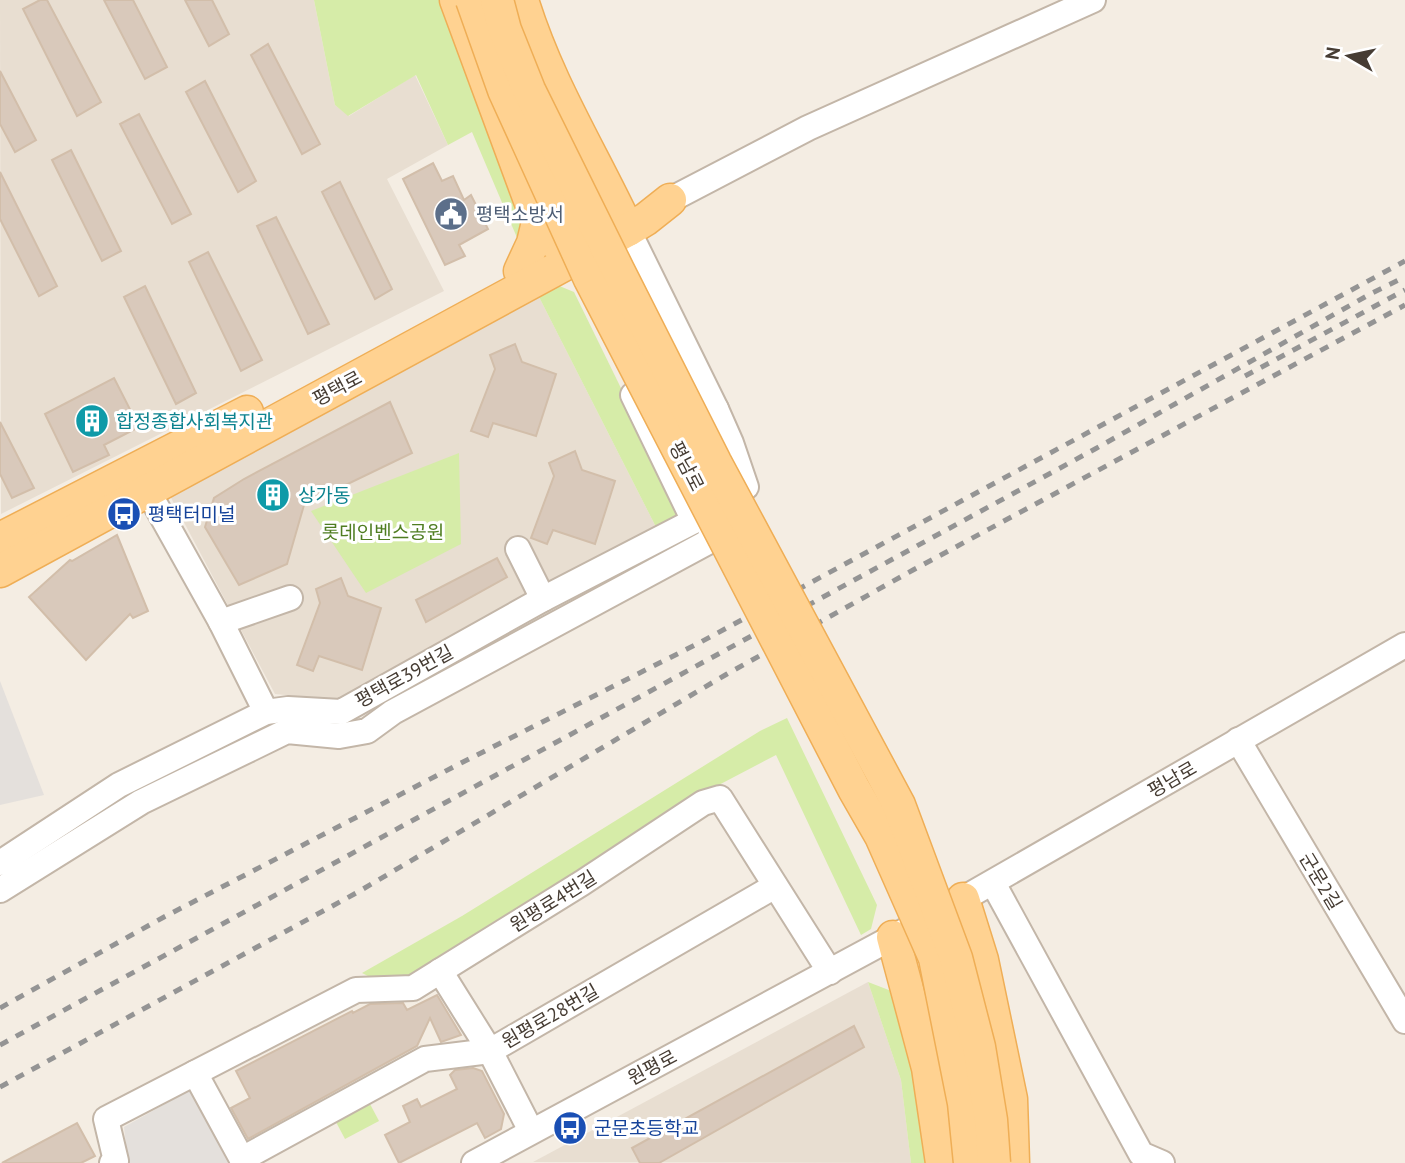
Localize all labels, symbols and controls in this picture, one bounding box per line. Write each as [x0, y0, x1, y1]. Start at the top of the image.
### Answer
north arrow [1314, 21, 1384, 91]
text: N [1319, 45, 1345, 61]
public building icon: 평택소방서 [432, 195, 470, 233]
place label: 평택소방서 [476, 202, 563, 226]
street label: 평택로 [308, 365, 366, 411]
building icon: 합정종합사회복지관 [73, 402, 111, 440]
place label: 합정종합사회복지관 [116, 409, 273, 433]
street label: 평남로 [664, 437, 710, 495]
building icon: 상가동 [254, 476, 292, 514]
place label: 상가동 [298, 483, 350, 507]
bus stop icon: 평택터미널 [105, 495, 143, 533]
place label: 평택터미널 [148, 502, 235, 526]
park label: 롯데인벤스공원 [322, 520, 444, 544]
street label: 평택로39번길 [351, 639, 457, 713]
street label: 평남로 [1143, 755, 1201, 803]
street label: 군문2길 [1295, 848, 1347, 914]
street label: 원평로4번길 [505, 865, 601, 937]
street label: 원평로28번길 [497, 979, 603, 1053]
street label: 원평로 [623, 1044, 681, 1090]
bus stop icon: 군문초등학교 [551, 1109, 589, 1147]
place label: 군문초등학교 [594, 1116, 699, 1140]

